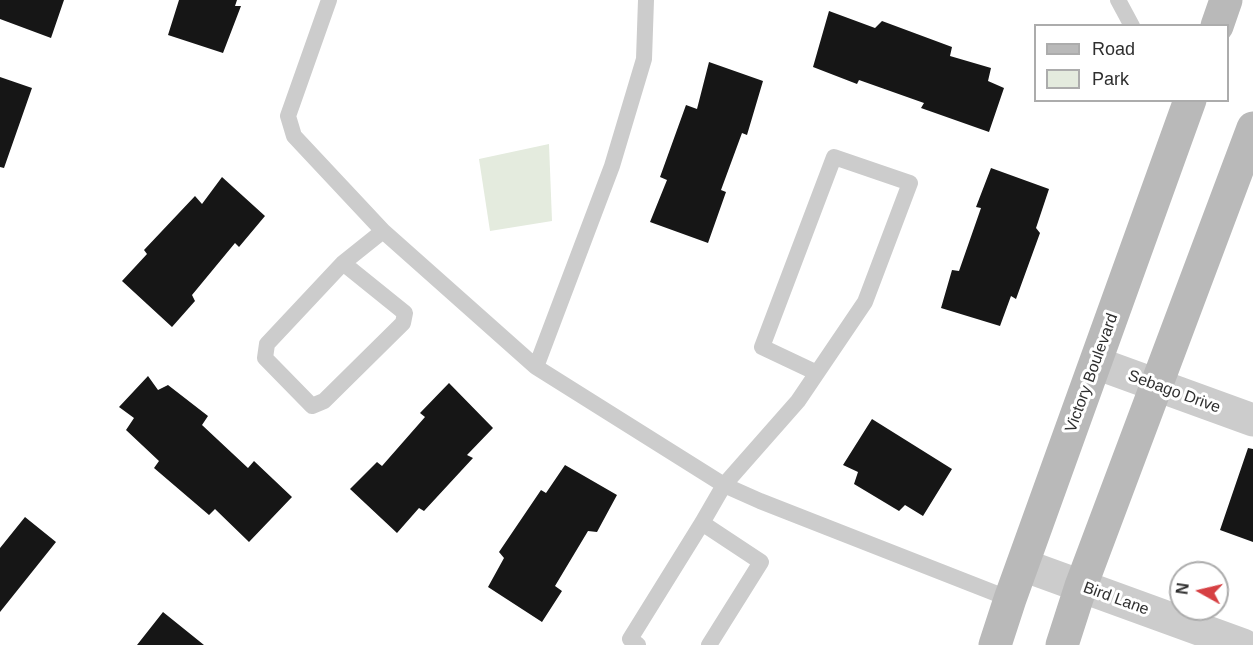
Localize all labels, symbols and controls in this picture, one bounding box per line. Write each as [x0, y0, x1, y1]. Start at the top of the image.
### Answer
legend [1034, 24, 1229, 102]
text: Road [1092, 39, 1135, 59]
text: Park [1092, 69, 1129, 89]
street label: Victory Boulevard [1062, 311, 1122, 435]
street label: Sebago Drive [1125, 366, 1223, 418]
north arrow [1169, 561, 1229, 621]
street label: Bird Lane [1081, 578, 1151, 620]
text: N [1173, 582, 1192, 596]

